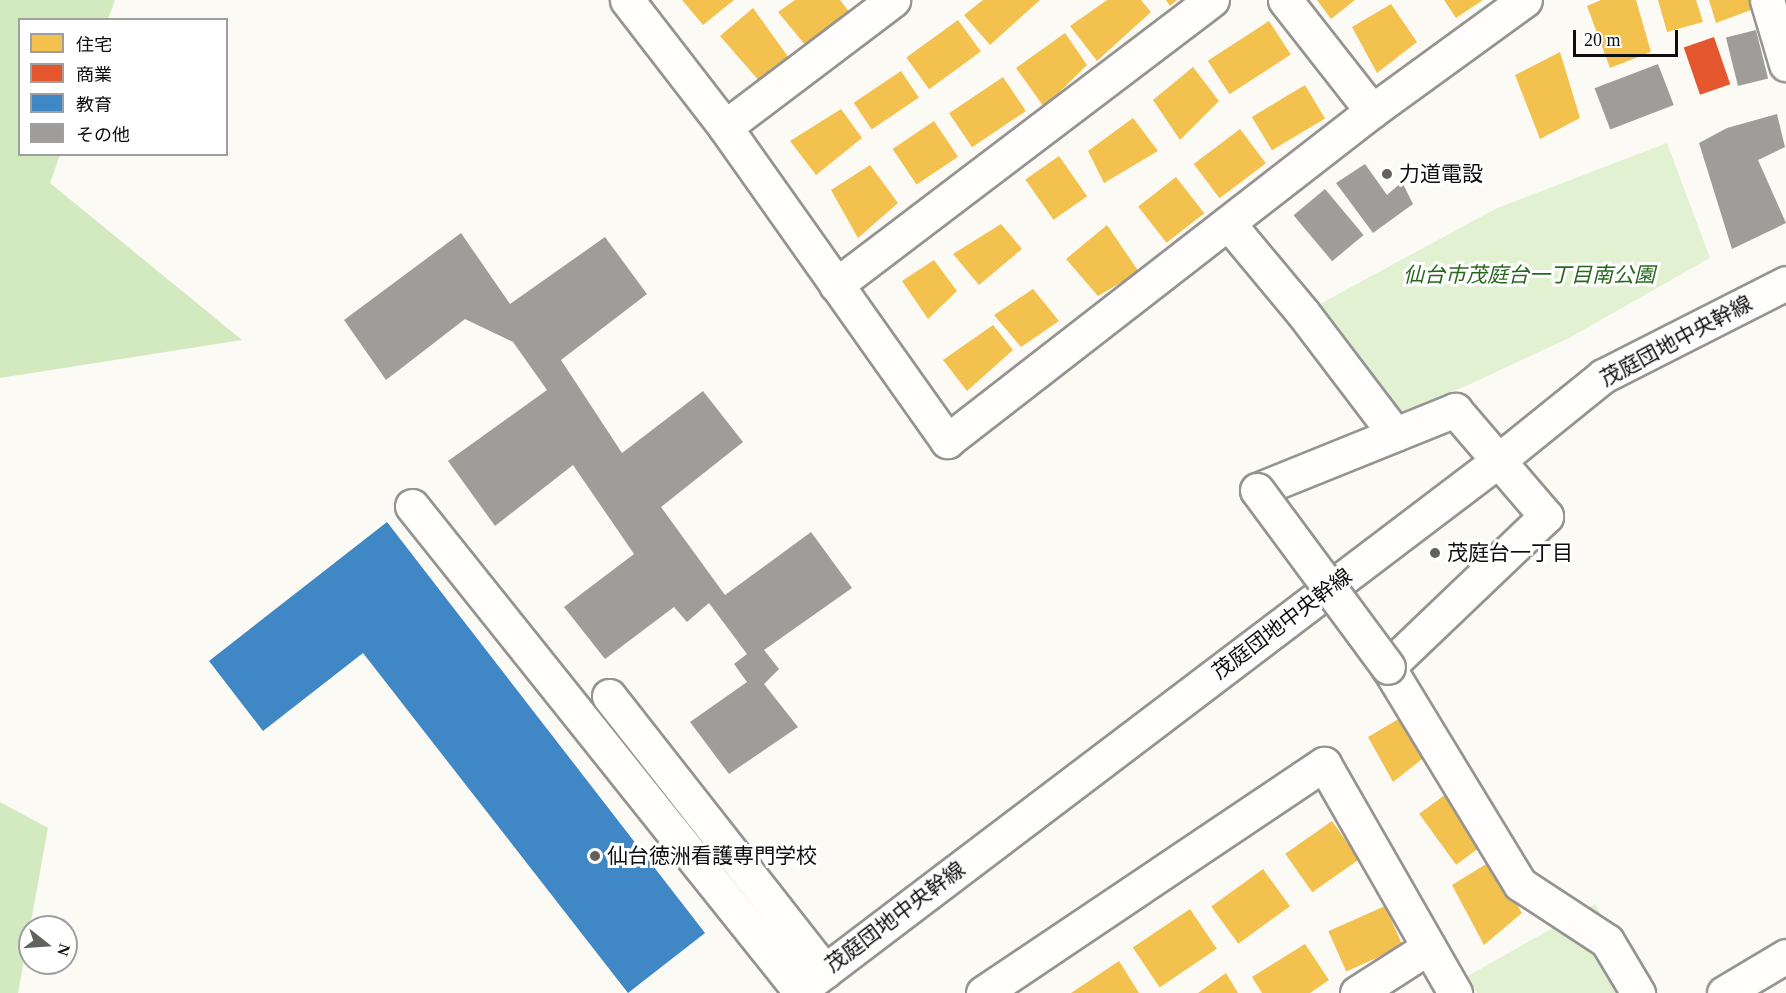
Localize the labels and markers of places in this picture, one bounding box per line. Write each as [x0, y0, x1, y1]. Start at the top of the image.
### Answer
place label: 力道電設 [1399, 161, 1483, 187]
marker: 力道電設 [1380, 167, 1394, 181]
place label: 茂庭台一丁目 [1447, 540, 1573, 566]
marker: 茂庭台一丁目 [1428, 546, 1442, 560]
place label: 仙台徳洲看護専門学校 [607, 843, 817, 869]
marker: 仙台徳洲看護専門学校 [588, 849, 602, 863]

